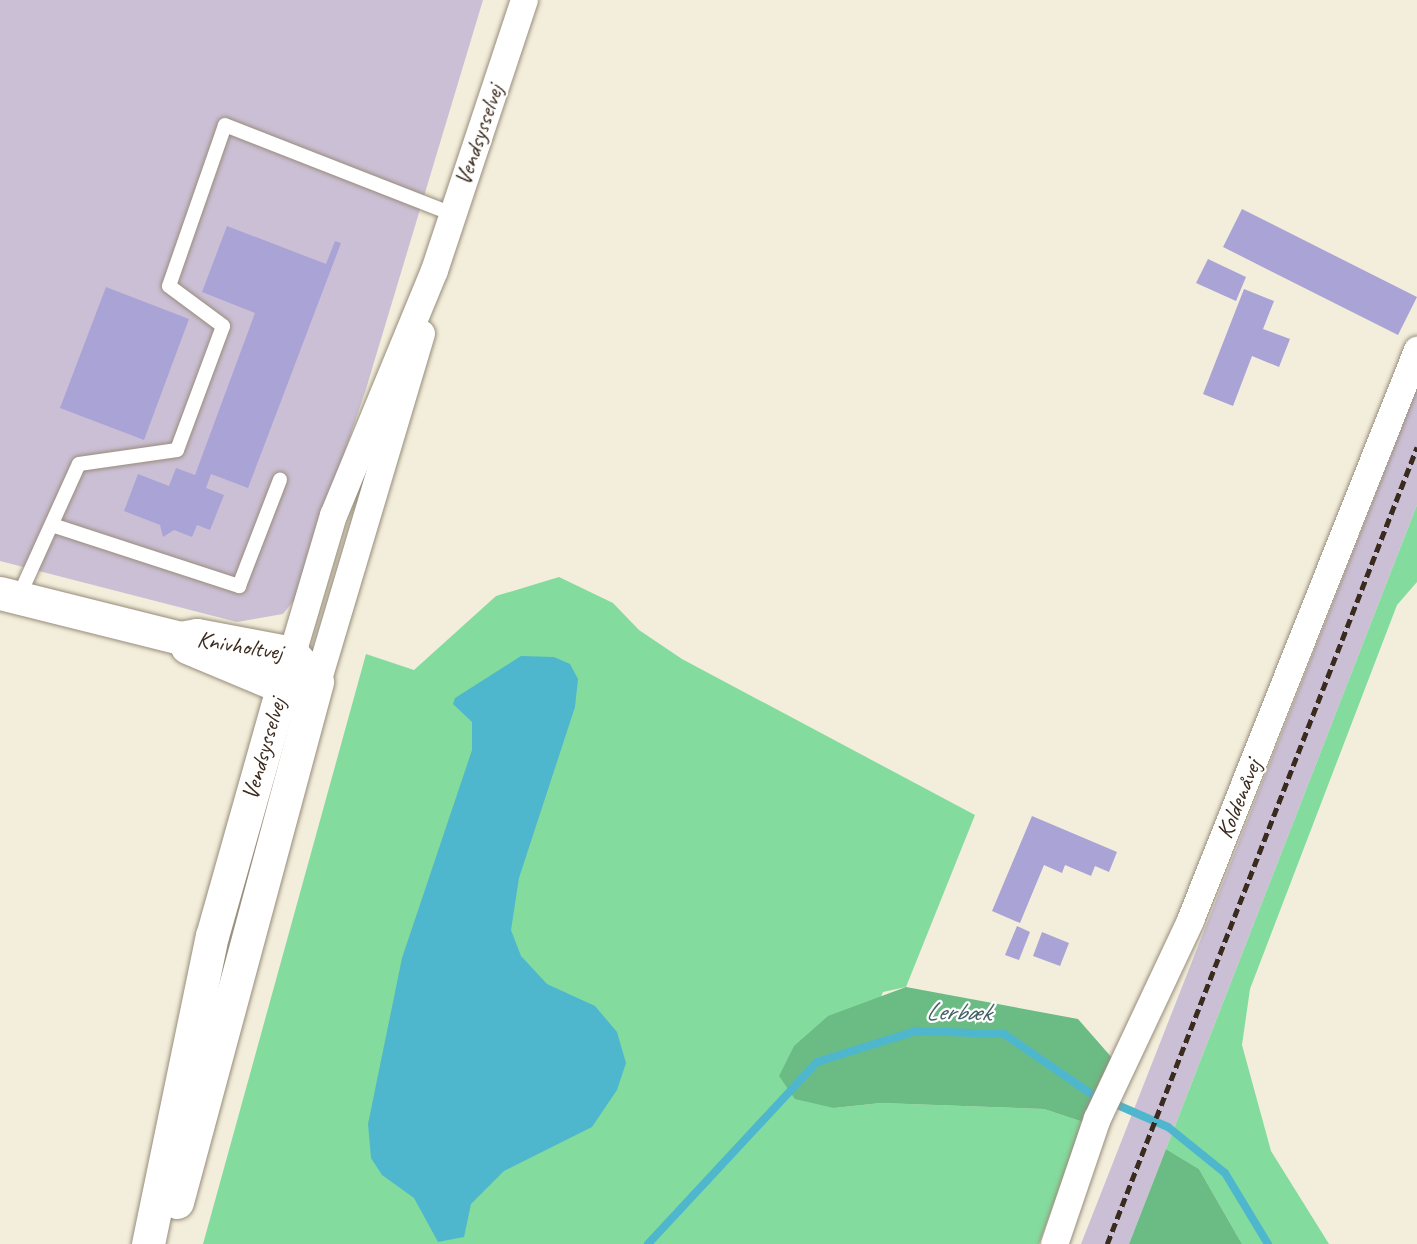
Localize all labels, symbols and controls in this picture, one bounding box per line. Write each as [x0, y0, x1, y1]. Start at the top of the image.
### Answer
street label: Vendsysselvej [448, 81, 510, 189]
street label: Knivholtvej [195, 625, 285, 667]
street label: Vendsysselvej [236, 695, 292, 803]
street label: Koldenåvej [1210, 755, 1268, 843]
water label: Lerbæk [925, 996, 991, 1028]

